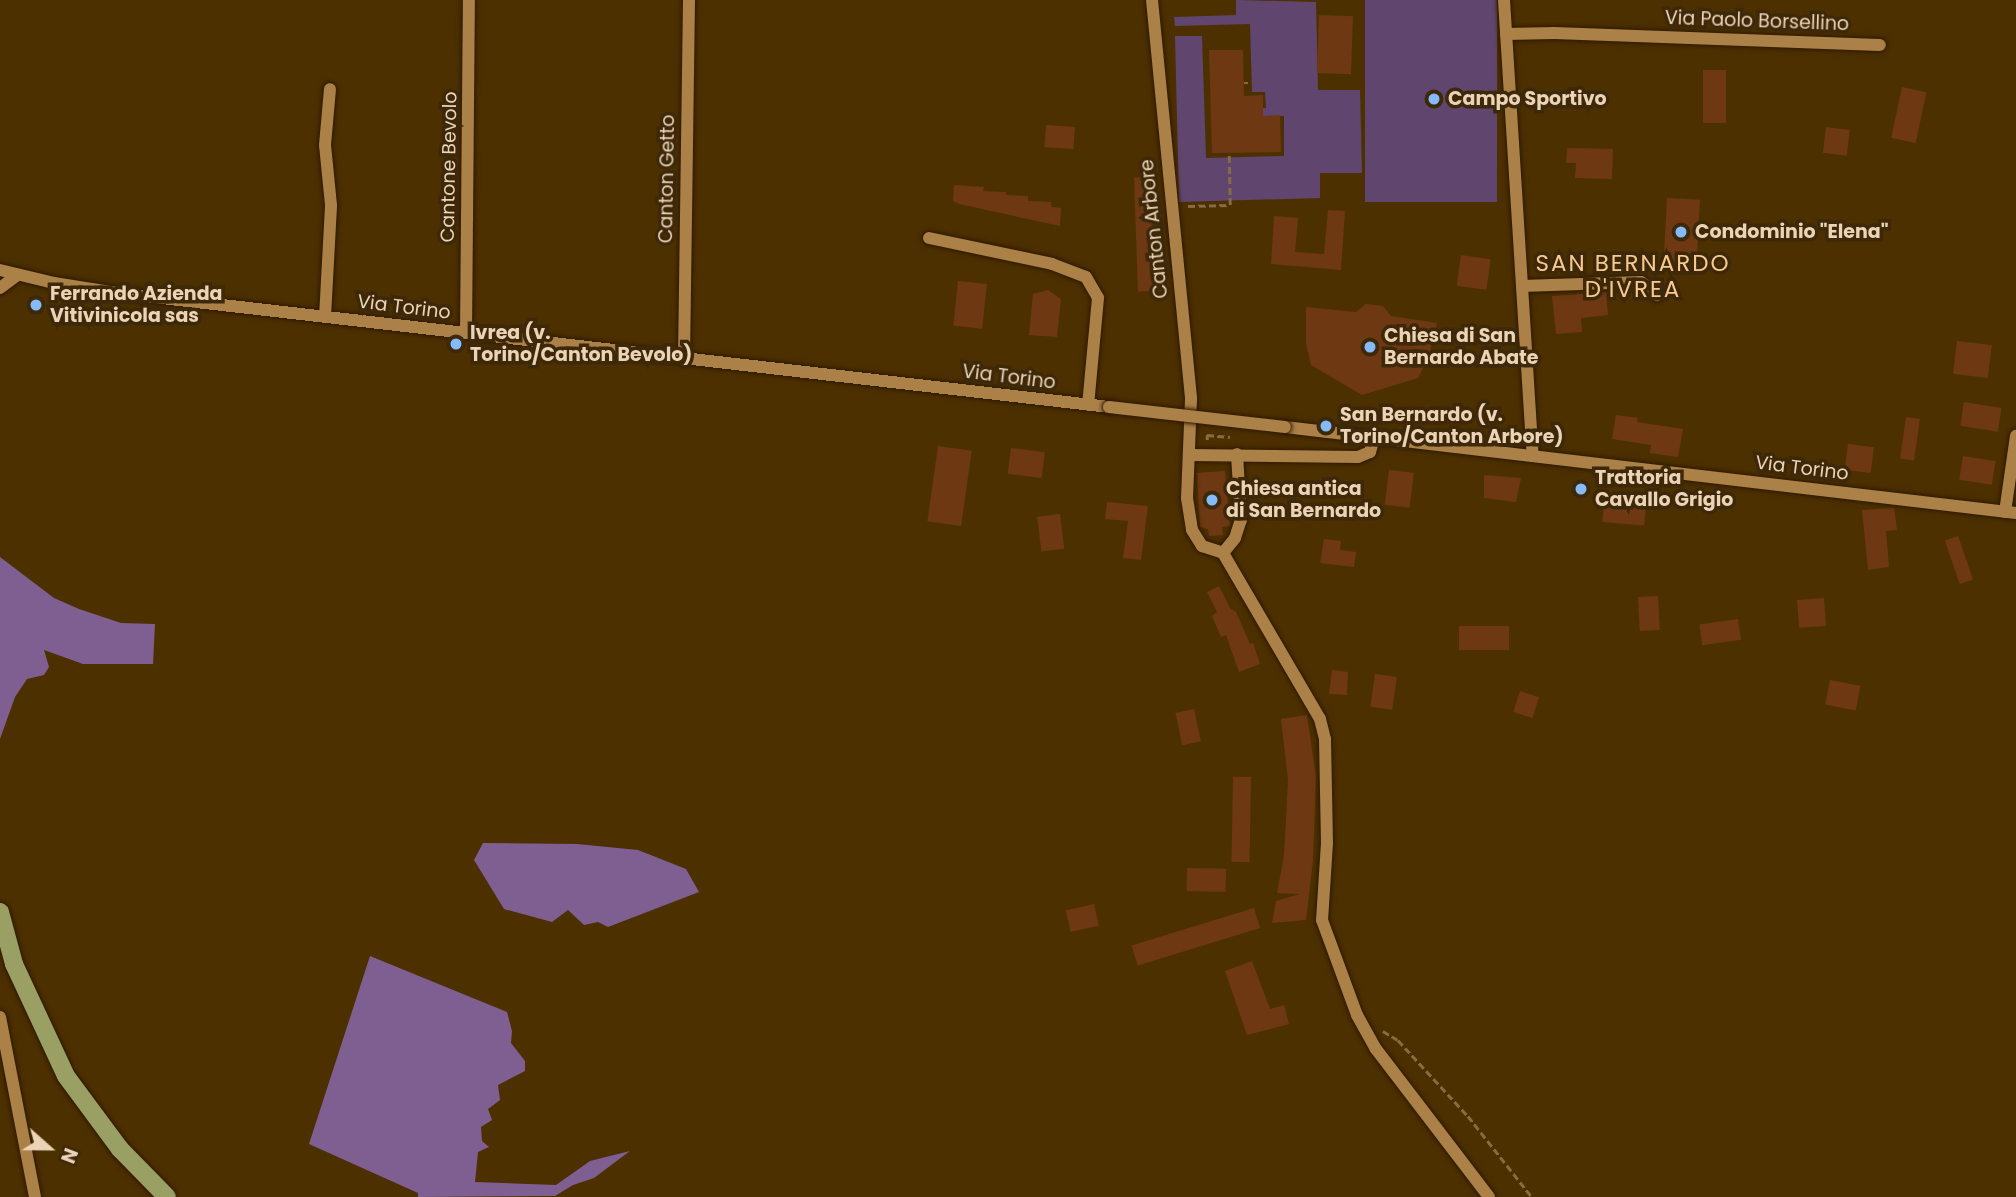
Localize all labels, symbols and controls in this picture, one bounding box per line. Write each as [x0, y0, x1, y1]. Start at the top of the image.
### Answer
street label: Via Paolo Borsellino [1665, 6, 1849, 36]
place label: Campo Sportivo [1448, 88, 1607, 110]
street label: Cantone Bevolo [436, 91, 462, 243]
marker: Campo Sportivo [1426, 91, 1442, 107]
street label: Canton Getto [654, 115, 680, 243]
street label: Canton Arbore [1135, 158, 1173, 300]
place label: Condominio "Elena" [1695, 221, 1889, 243]
marker: Condominio "Elena" [1673, 224, 1689, 240]
district label: SAN BERNARDO D'IVREA [1537, 249, 1729, 303]
place label: Ferrando Azienda Vitivinicola sas [50, 283, 222, 327]
street label: Via Torino [356, 290, 452, 324]
marker: Ferrando Azienda Vitivinicola sas [28, 297, 44, 313]
place label: Ivrea (v. Torino/Canton Bevolo) [470, 322, 692, 366]
place label: Chiesa di San Bernardo Abate [1384, 325, 1538, 369]
marker: Ivrea (v. Torino/Canton Bevolo) [448, 336, 464, 352]
marker: Chiesa di San Bernardo Abate [1362, 339, 1378, 355]
street label: Via Torino [961, 360, 1057, 394]
place label: San Bernardo (v. Torino/Canton Arbore) [1340, 404, 1563, 448]
marker: San Bernardo (v. Torino/Canton Arbore) [1318, 418, 1334, 434]
street label: Via Torino [1754, 451, 1850, 485]
place label: Trattoria Cavallo Grigio [1595, 467, 1733, 511]
place label: Chiesa antica di San Bernardo [1226, 478, 1381, 522]
marker: Trattoria Cavallo Grigio [1573, 481, 1589, 497]
marker: Chiesa antica di San Bernardo [1204, 492, 1220, 508]
north arrow [14, 1113, 84, 1183]
text: N [54, 1144, 84, 1167]

